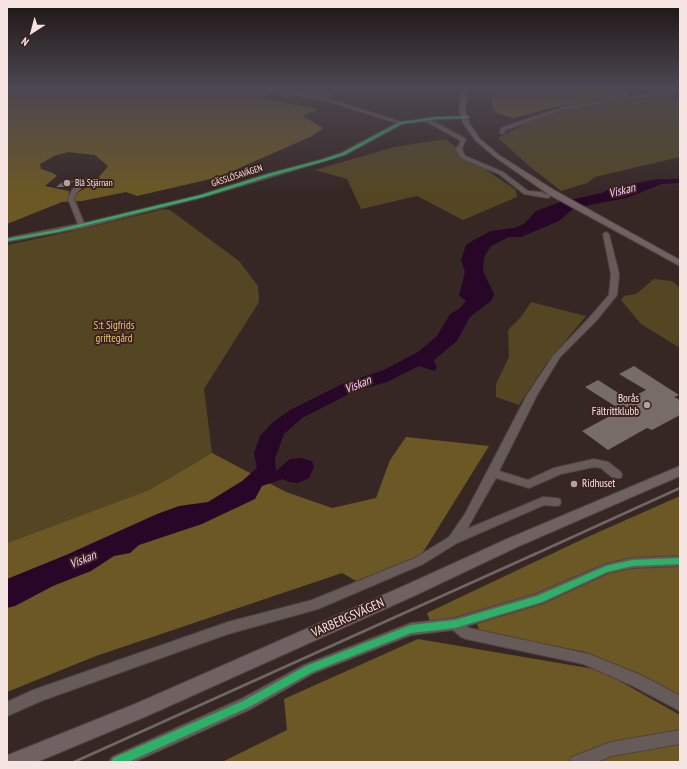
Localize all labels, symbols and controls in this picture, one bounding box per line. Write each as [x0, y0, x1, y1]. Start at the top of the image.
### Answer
north arrow [12, 12, 52, 52]
text: N [18, 34, 31, 49]
street label: GÄSSLÖSAVÄGEN [210, 163, 264, 189]
marker: Blå Stjärnan [62, 178, 72, 188]
place label: Blå Stjärnan [75, 178, 113, 188]
water label: Viskan [607, 181, 637, 201]
park label: S:t Sigfrids griftegård [94, 319, 134, 345]
water label: Viskan [343, 373, 373, 397]
place label: Borås Fältrittklubb [592, 392, 639, 418]
marker: Borås Fältrittklubb [642, 400, 652, 410]
place label: Ridhuset [582, 477, 615, 491]
marker: Ridhuset [569, 479, 579, 489]
water label: Viskan [68, 548, 98, 572]
street label: VARBERGSVÄGEN [309, 595, 387, 641]

